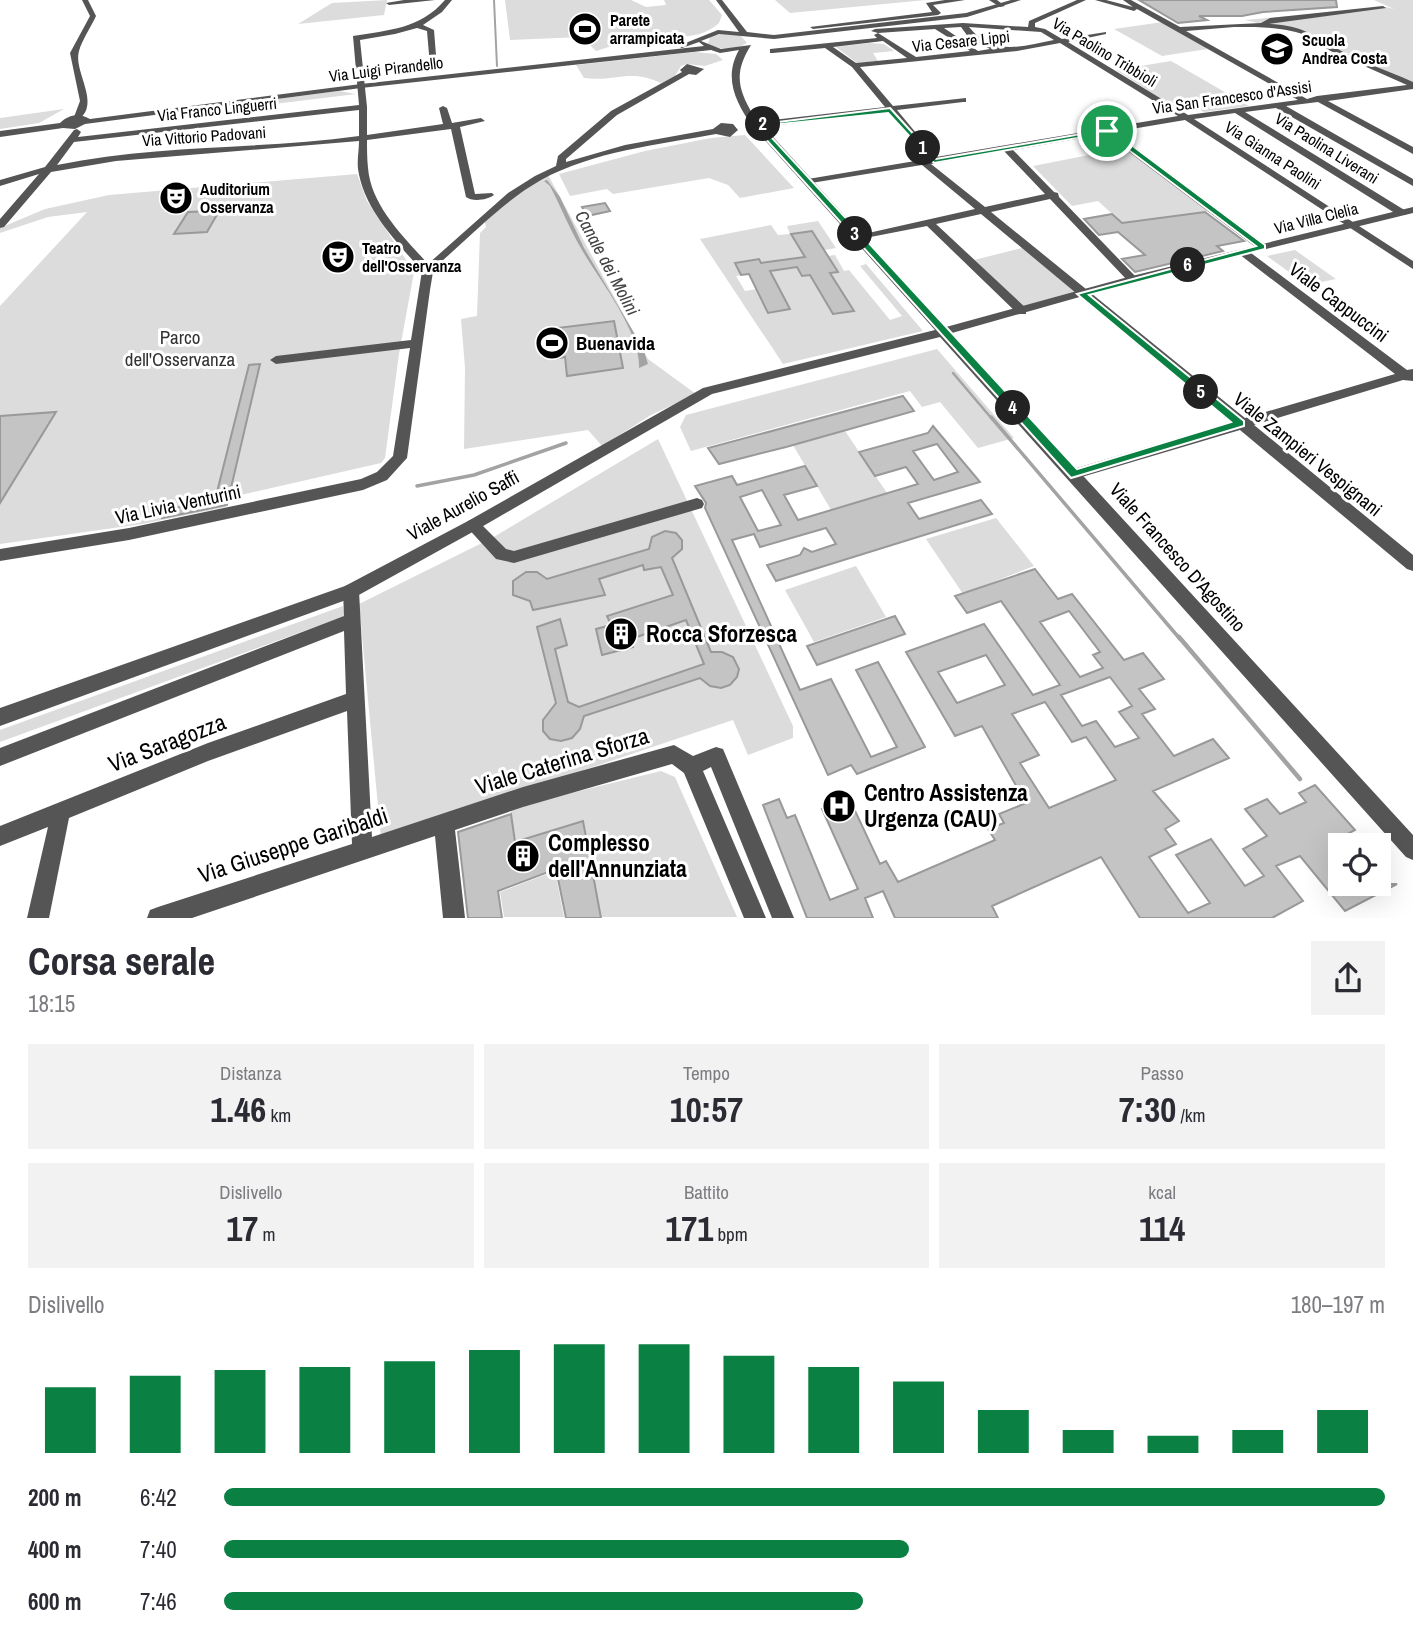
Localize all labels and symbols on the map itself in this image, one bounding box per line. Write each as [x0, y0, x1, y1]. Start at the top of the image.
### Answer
place label: Parete arrampicata [610, 9, 685, 49]
sports icon: Parete arrampicata [566, 10, 604, 48]
street label: Via Paolino Tribbioli [1048, 12, 1162, 92]
street label: Via Cesare Lippi [911, 25, 1011, 57]
place label: Scuola Andrea Costa [1302, 29, 1388, 69]
school or university icon: Scuola Andrea Costa [1258, 30, 1296, 68]
street label: Via Luigi Pirandello [328, 51, 444, 87]
street label: Via San Francesco d'Assisi [1151, 75, 1313, 119]
street label: Via Franco Linguerri [156, 92, 278, 126]
pin [1077, 101, 1137, 161]
pin: 2 [746, 106, 780, 142]
street label: Via Paolina Liverani [1271, 107, 1383, 189]
street label: Via Gianna Paolini [1221, 116, 1325, 194]
street label: Via Vittorio Padovani [141, 121, 267, 151]
pin: 1 [906, 130, 940, 166]
place label: Auditorium Osservanza [200, 178, 274, 218]
theatre icon: Auditorium Osservanza [157, 179, 195, 217]
street label: Via Villa Clelia [1272, 197, 1361, 239]
water label: Canale dei Molini [569, 206, 646, 320]
pin: 3 [838, 216, 872, 252]
place label: Teatro dell'Osservanza [362, 237, 462, 277]
theatre icon: Teatro dell'Osservanza [319, 238, 357, 276]
pin: 6 [1170, 247, 1206, 282]
street label: Viale Cappuccini [1284, 256, 1394, 348]
park label: Parco dell'Osservanza [125, 324, 236, 372]
sports icon: Buenavida [533, 324, 571, 362]
place label: Buenavida [576, 330, 655, 356]
pin: 5 [1184, 374, 1218, 410]
street label: Viale Zampieri Vespignani [1228, 386, 1388, 522]
pin: 4 [996, 390, 1030, 426]
street label: Viale Aurelio Saffi [402, 464, 524, 546]
street label: Viale Francesco D'Agostino [1104, 477, 1252, 637]
street label: Via Livia Venturini [113, 478, 243, 530]
building icon: Rocca Sforzesca [602, 615, 640, 653]
place label: Rocca Sforzesca [646, 618, 797, 649]
street label: Via Saragozza [104, 706, 230, 779]
street label: Viale Caterina Sforza [471, 719, 653, 802]
place label: Centro Assistenza Urgenza (CAU) [864, 777, 1028, 834]
hospital icon: Centro Assistenza Urgenza (CAU) [820, 787, 858, 825]
street label: Via Giuseppe Garibaldi [194, 799, 392, 890]
place label: Complesso dell'Annunziata [548, 827, 687, 884]
building icon: Complesso dell'Annunziata [504, 837, 542, 875]

